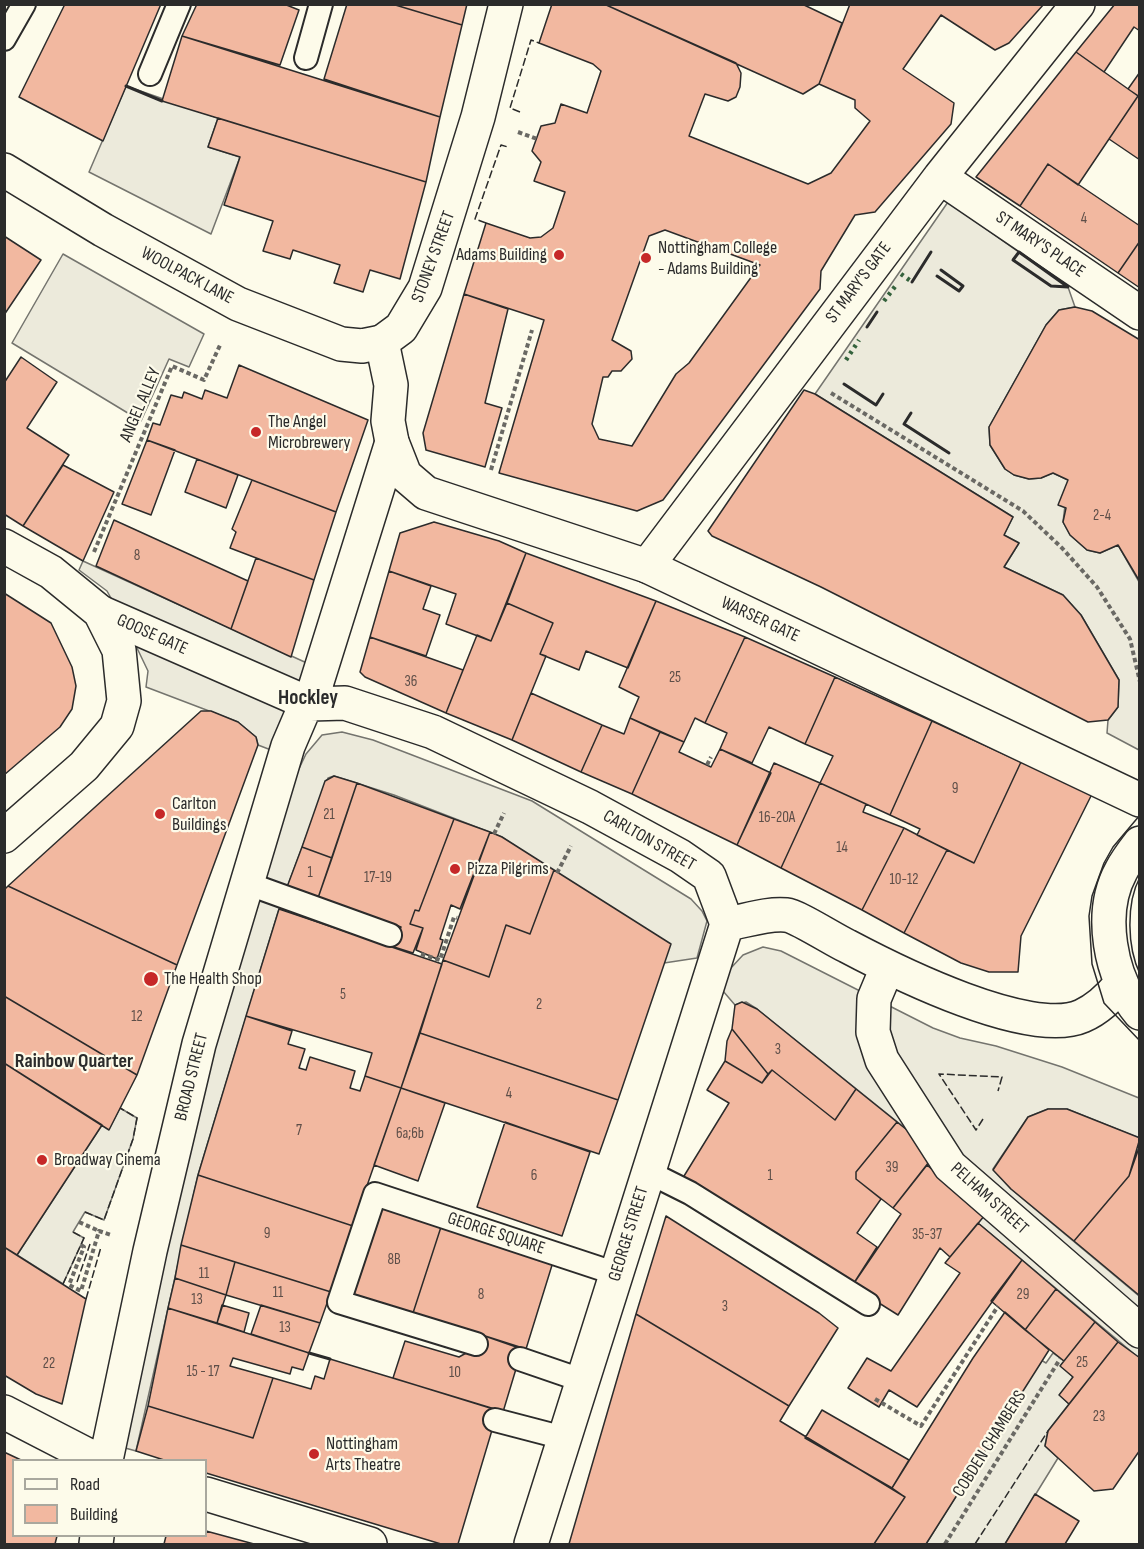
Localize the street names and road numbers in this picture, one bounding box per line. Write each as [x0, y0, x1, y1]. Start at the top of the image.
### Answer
street label: ST MARY'S PLACE [991, 207, 1089, 283]
street label: STONEY STREET [407, 208, 461, 306]
street label: ST MARY'S GATE [822, 238, 896, 328]
street label: WOOLPACK LANE [137, 243, 237, 309]
street label: ANGEL ALLEY [116, 365, 166, 445]
street label: WARSER GATE [717, 592, 803, 648]
street label: GOOSE GATE [113, 610, 191, 660]
street label: CARLTON STREET [599, 806, 699, 876]
street label: BROAD STREET [171, 1031, 213, 1123]
street label: PELHAM STREET [946, 1158, 1032, 1240]
street label: GEORGE STREET [604, 1184, 654, 1284]
street label: GEORGE SQUARE [444, 1208, 548, 1260]
street label: COBDEN CHAMBERS [949, 1387, 1031, 1501]

